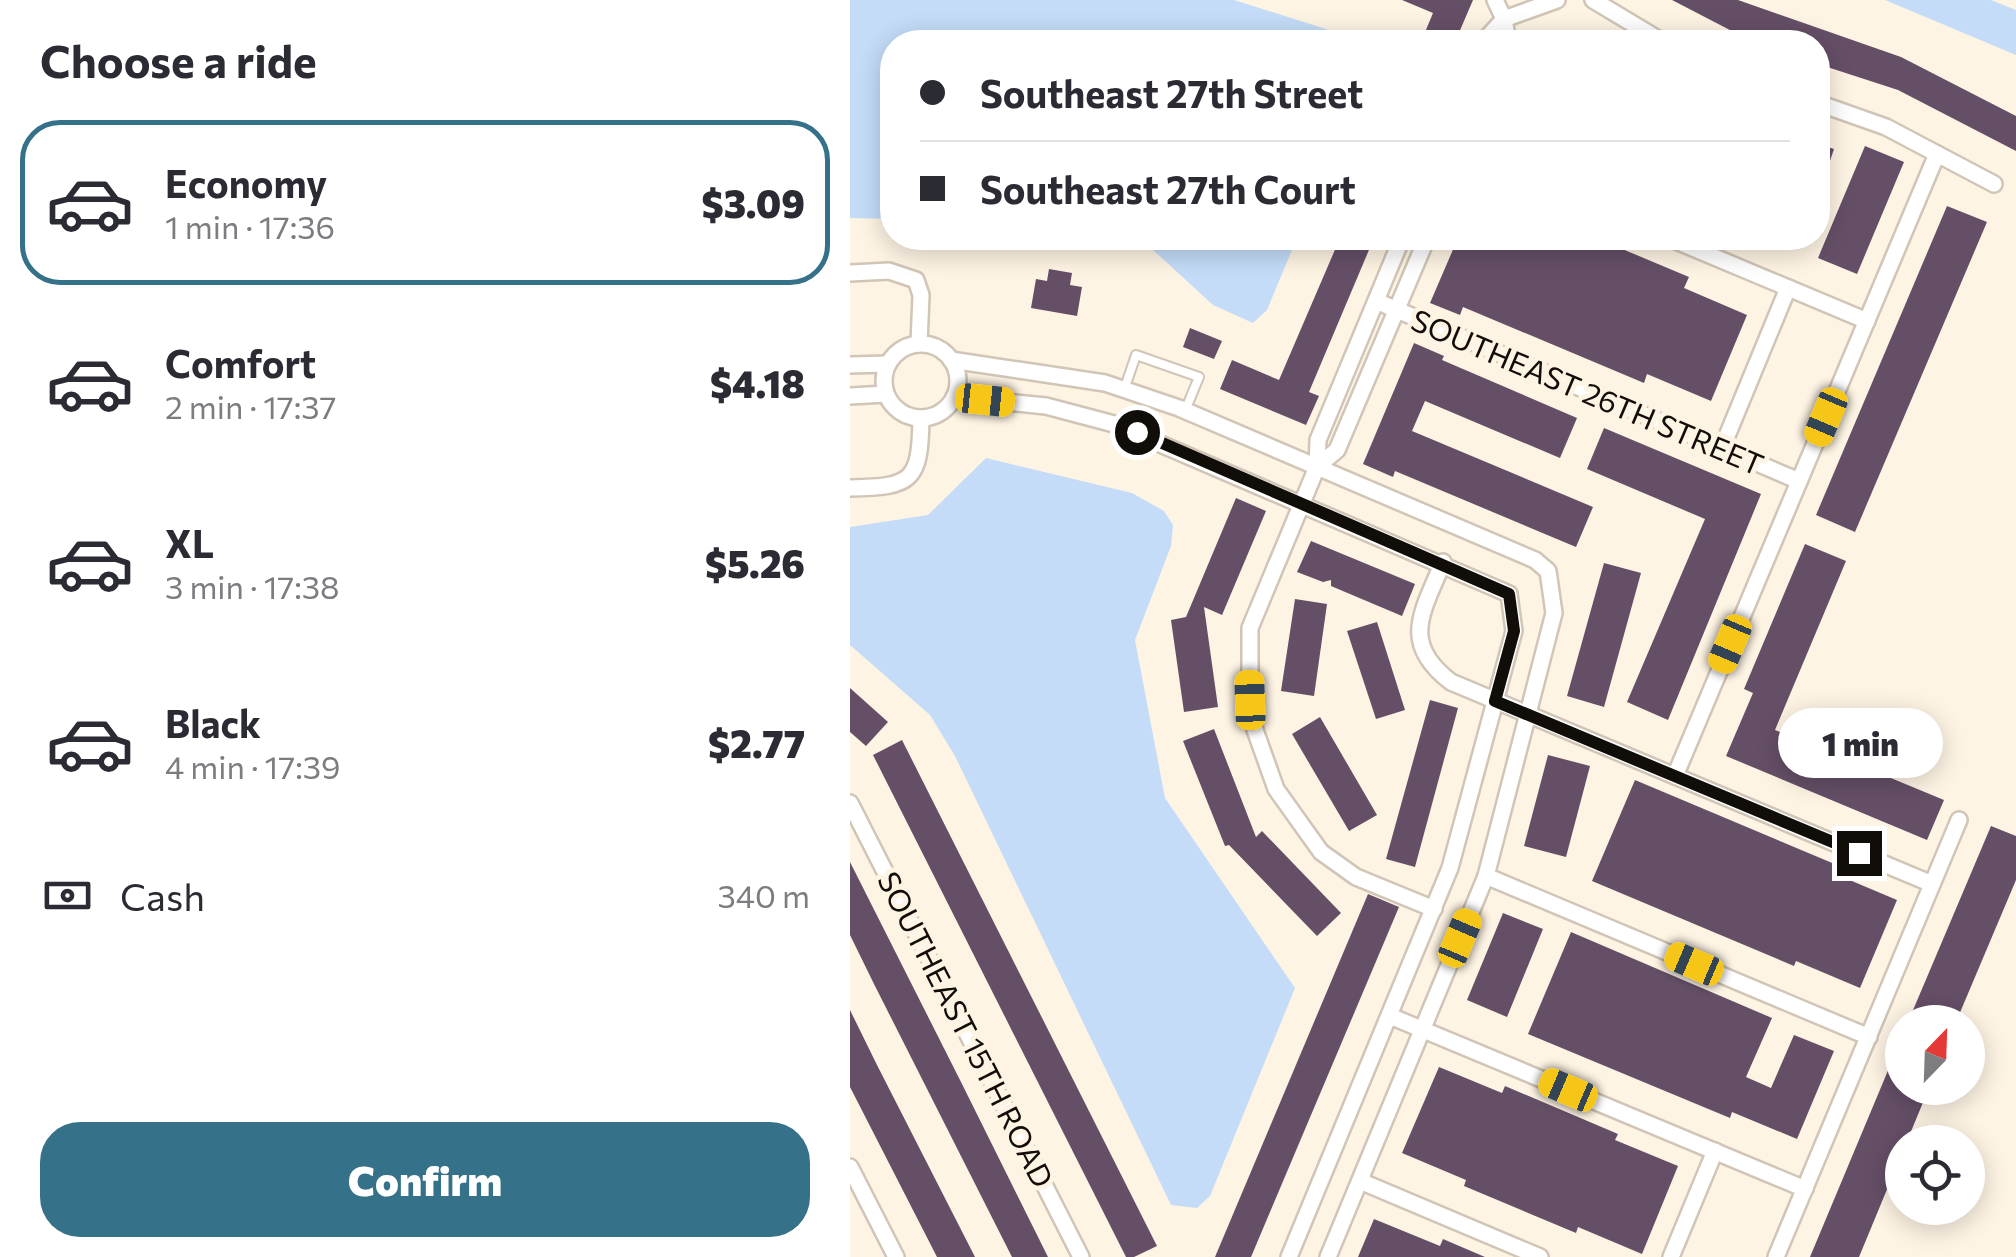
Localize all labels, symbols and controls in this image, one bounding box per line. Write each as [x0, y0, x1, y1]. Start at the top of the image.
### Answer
text: Choose a ride [40, 32, 317, 87]
text: Southeast 27th Street [980, 69, 1363, 116]
icon: car [45, 158, 135, 248]
text: Economy [165, 159, 327, 206]
text: Southeast 27th Court [980, 165, 1356, 212]
text: $3.09 [702, 179, 805, 226]
text: 1 min · 17:36 [165, 206, 335, 246]
street label: SOUTHEAST 26TH STREET [1406, 300, 1770, 482]
icon: car [45, 338, 135, 428]
text: Comfort [165, 339, 316, 386]
text: $4.18 [710, 359, 805, 406]
car [954, 382, 1016, 418]
car [1800, 384, 1852, 450]
text: 2 min · 17:37 [165, 386, 336, 426]
route start [1115, 410, 1160, 455]
icon: car [45, 518, 135, 608]
text: XL [165, 519, 214, 566]
text: $5.26 [705, 539, 805, 586]
text: 3 min · 17:38 [165, 566, 339, 606]
car [1704, 611, 1756, 677]
car [1234, 669, 1266, 731]
icon: car [45, 698, 135, 788]
text: Black [165, 699, 261, 746]
callout: 1 min [1776, 708, 1942, 778]
text: $2.77 [708, 719, 805, 766]
text: 1 min [1822, 723, 1899, 763]
text: 4 min · 17:39 [165, 746, 340, 786]
route end [1837, 831, 1882, 876]
street label: SOUTHEAST 15TH ROAD [871, 865, 1063, 1193]
icon: cash [40, 868, 95, 923]
text: Cash [120, 872, 205, 919]
text: 340 m [718, 875, 810, 915]
car [1434, 905, 1486, 971]
car [1661, 938, 1727, 990]
north arrow [1885, 1005, 1985, 1105]
map controls [1885, 1005, 1985, 1225]
car [1535, 1064, 1601, 1116]
button: Confirm [40, 1122, 810, 1237]
button: locate [1885, 1125, 1985, 1225]

